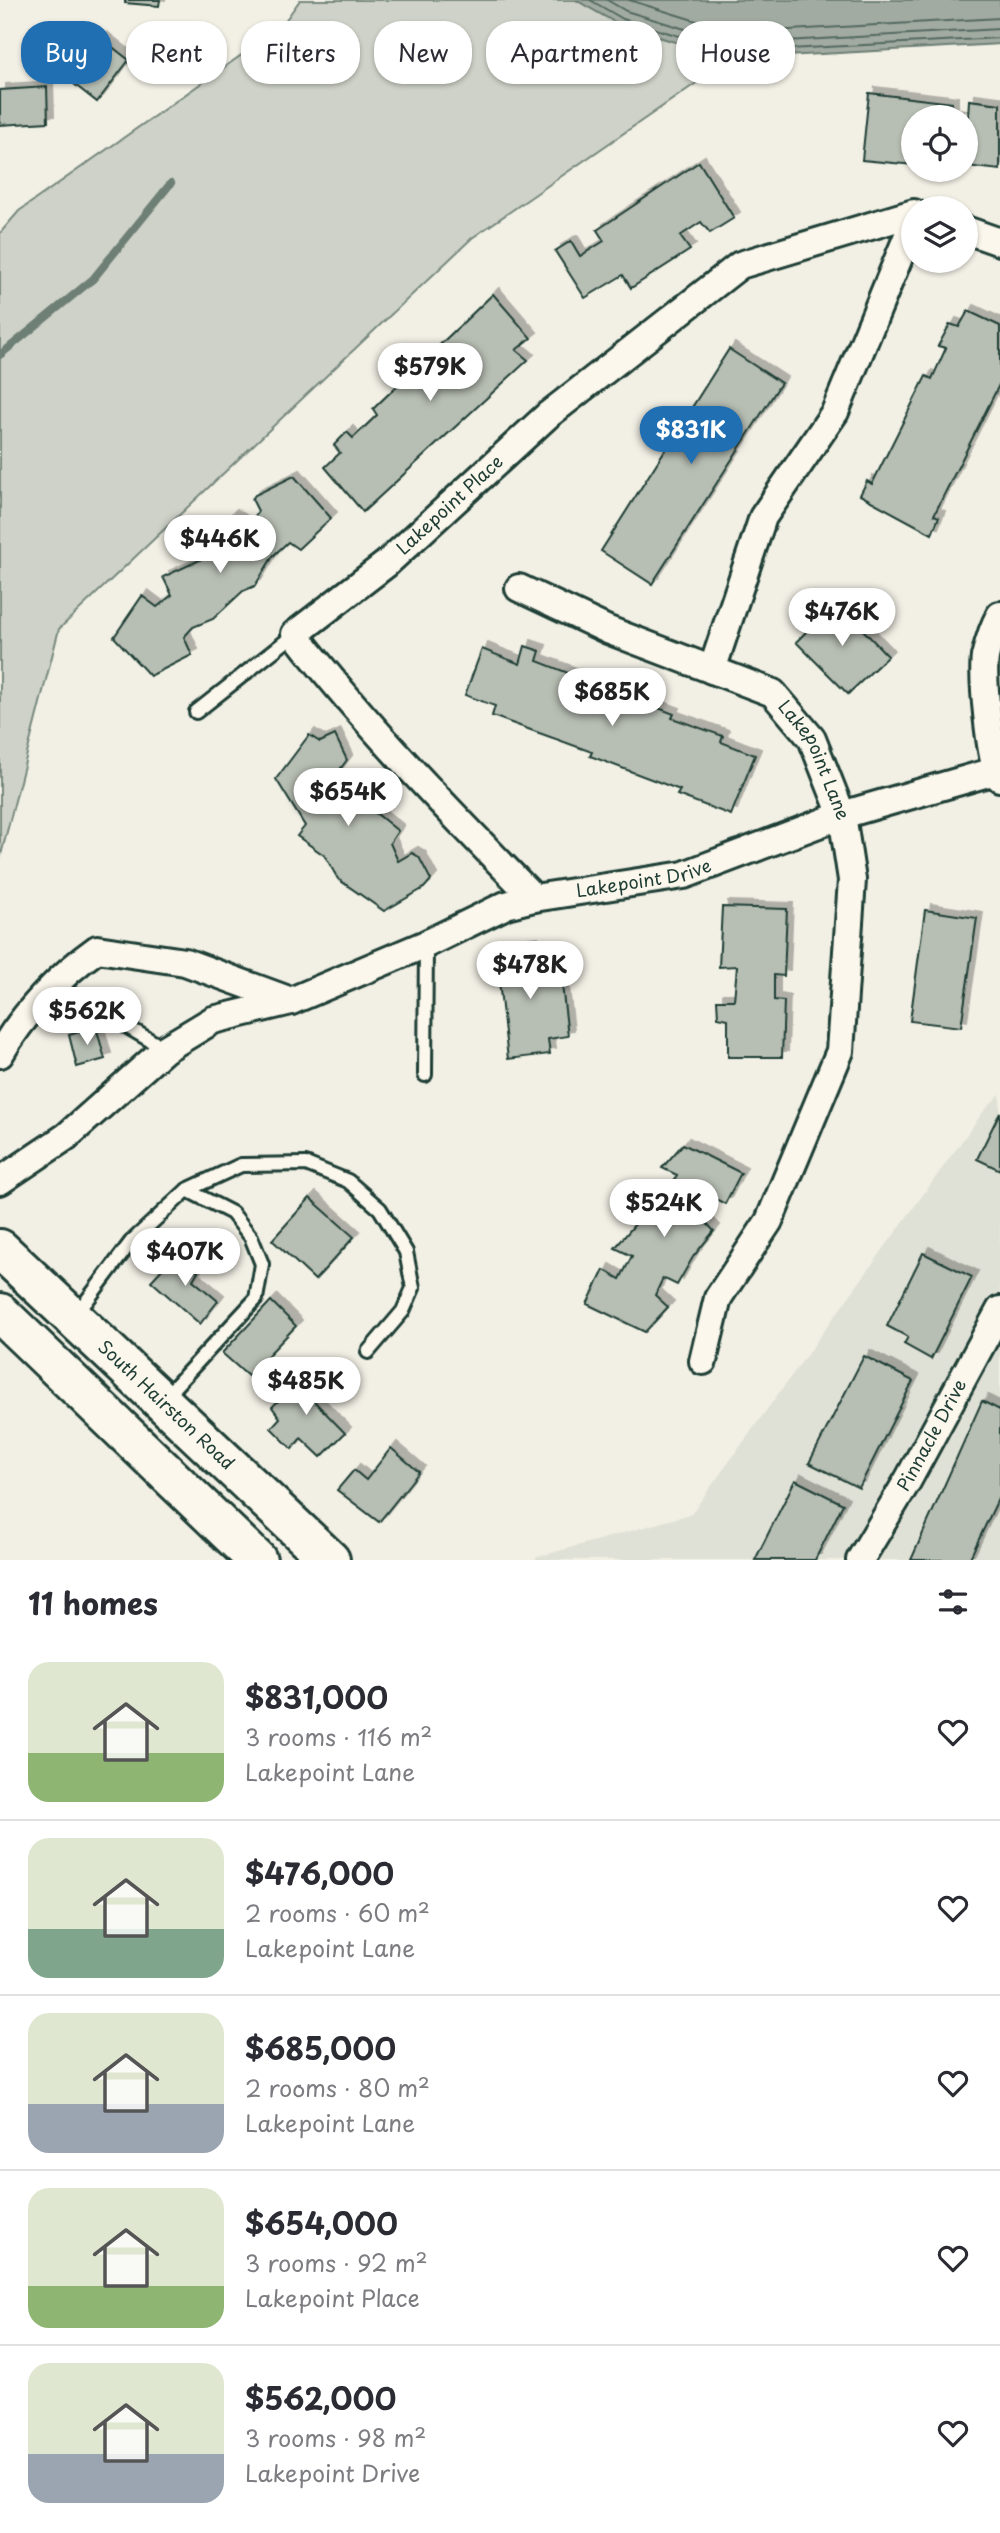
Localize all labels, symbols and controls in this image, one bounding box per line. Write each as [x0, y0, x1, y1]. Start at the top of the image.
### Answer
chip: Buy [21, 21, 112, 84]
chip: Rent [126, 21, 227, 84]
chip: Filters [241, 21, 360, 84]
chip: New [374, 21, 472, 84]
chip: Apartment [486, 21, 662, 84]
chip: House [676, 21, 795, 84]
map controls [901, 105, 978, 273]
button: locate [901, 105, 978, 182]
button: layers [901, 196, 978, 273]
pin: $579K [381, 344, 479, 403]
text: $579K [394, 348, 466, 383]
pin: $831K [642, 406, 740, 466]
text: $831K [656, 411, 726, 446]
street label: Lakepoint Place [389, 448, 508, 560]
pin: $446K [171, 516, 269, 575]
text: $446K [180, 520, 260, 555]
pin: $476K [793, 588, 891, 648]
text: $476K [805, 593, 879, 628]
pin: $685K [563, 668, 661, 728]
text: $685K [574, 673, 650, 708]
street label: Lakepoint Lane [772, 693, 858, 824]
pin: $654K [299, 768, 397, 828]
text: $654K [310, 773, 386, 808]
street label: Lakepoint Drive [574, 851, 715, 903]
pin: $478K [481, 942, 579, 1001]
text: $478K [493, 946, 567, 981]
pin: $562K [38, 988, 136, 1047]
text: $562K [48, 992, 126, 1027]
pin: $524K [615, 1180, 713, 1239]
text: $524K [626, 1184, 702, 1219]
pin: $407K [136, 1228, 234, 1288]
text: $407K [146, 1233, 224, 1268]
street label: South Hairston Road [93, 1333, 241, 1475]
pin: $485K [257, 1358, 355, 1417]
text: $485K [268, 1362, 344, 1397]
street label: Pinnacle Drive [889, 1374, 972, 1496]
text: 11 homes [28, 1580, 158, 1625]
icon: filters [934, 1583, 972, 1621]
text: $831,000 [245, 1674, 388, 1719]
icon: home [84, 1690, 168, 1774]
icon: heart [934, 1713, 972, 1751]
text: 3 rooms · 116 m² [245, 1719, 432, 1754]
text: Lakepoint Lane [245, 1754, 415, 1789]
text: $476,000 [245, 1850, 394, 1895]
icon: home [84, 1866, 168, 1950]
icon: heart [934, 1889, 972, 1927]
text: 2 rooms · 60 m² [245, 1895, 430, 1930]
text: Lakepoint Lane [245, 1930, 415, 1965]
text: $685,000 [245, 2025, 396, 2070]
icon: home [84, 2041, 168, 2125]
icon: heart [934, 2064, 972, 2102]
text: 2 rooms · 80 m² [245, 2070, 430, 2105]
text: Lakepoint Lane [245, 2105, 415, 2140]
text: $654,000 [245, 2200, 398, 2245]
icon: home [84, 2216, 168, 2300]
icon: heart [934, 2239, 972, 2277]
text: 3 rooms · 92 m² [245, 2245, 428, 2280]
text: Lakepoint Place [245, 2280, 420, 2315]
text: $562,000 [245, 2375, 396, 2420]
icon: home [84, 2391, 168, 2475]
icon: heart [934, 2414, 972, 2452]
text: 3 rooms · 98 m² [245, 2420, 426, 2455]
text: Lakepoint Drive [245, 2455, 420, 2490]

